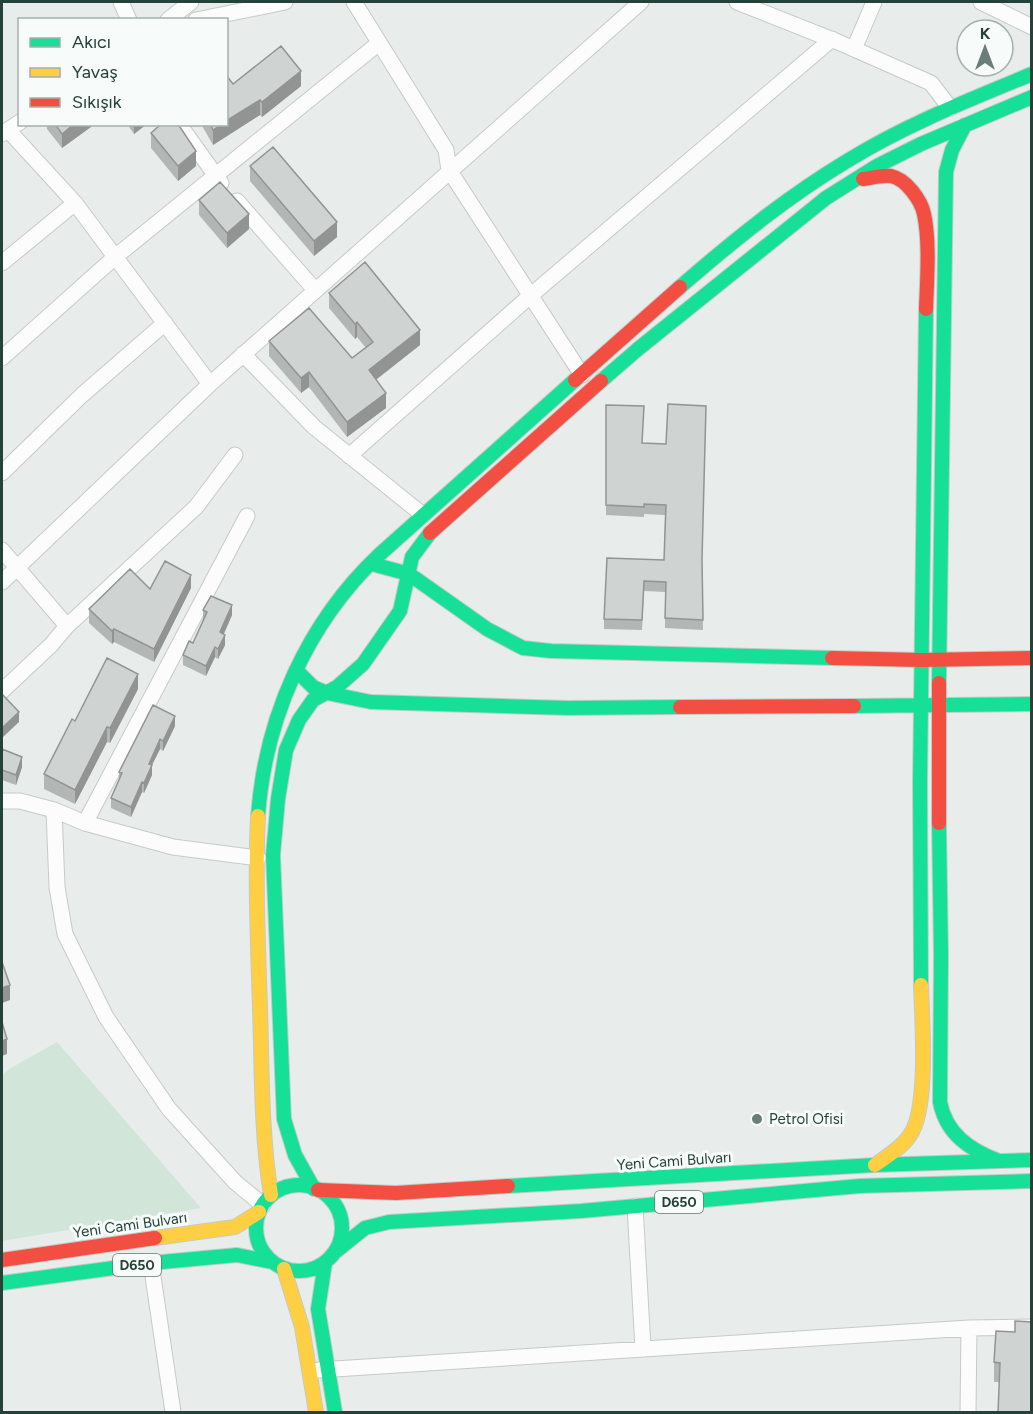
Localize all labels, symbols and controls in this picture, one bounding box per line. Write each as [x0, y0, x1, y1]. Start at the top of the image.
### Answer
legend [18, 18, 228, 126]
north arrow [955, 18, 1015, 78]
text: K [980, 24, 991, 43]
text: Akıcı [72, 31, 111, 53]
text: Yavaş [72, 61, 118, 83]
text: Sıkışık [72, 91, 122, 113]
place label: Petrol Ofisi [769, 1110, 843, 1128]
marker: Petrol Ofisi [750, 1112, 764, 1126]
street label: Yeni Cami Bulvarı [616, 1148, 732, 1174]
road number: D650 [655, 1191, 703, 1213]
street label: Yeni Cami Bulvarı [72, 1208, 188, 1242]
road number: D650 [113, 1254, 161, 1276]

